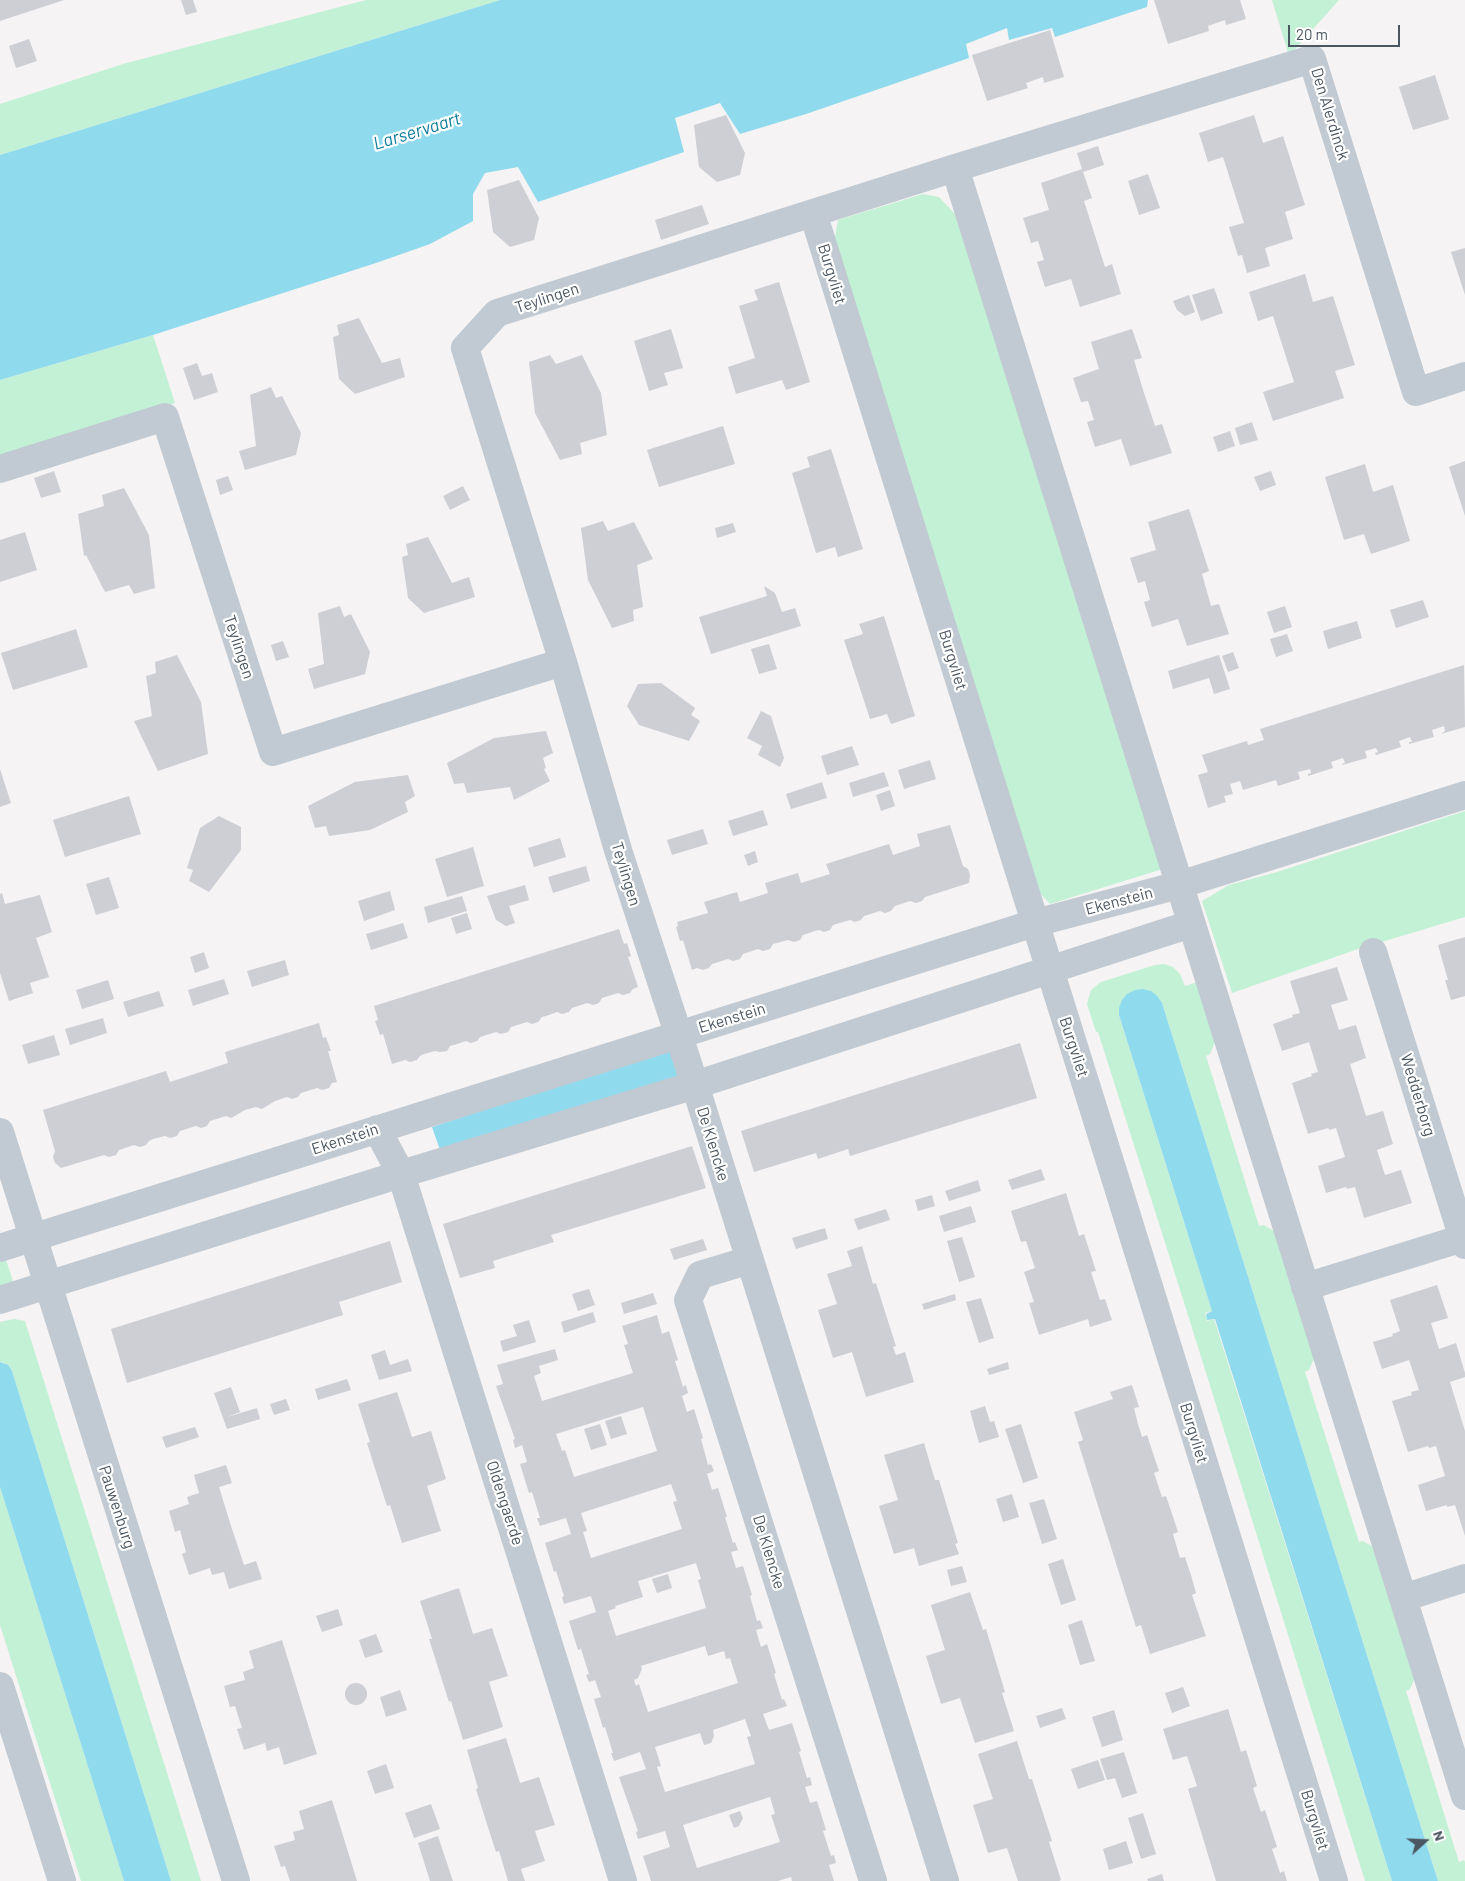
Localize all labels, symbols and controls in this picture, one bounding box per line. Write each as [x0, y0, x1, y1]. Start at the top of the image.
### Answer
scale bar [1290, 15, 1402, 47]
text: 20 m [1296, 25, 1328, 43]
street label: Den Alerdinck [1307, 65, 1353, 163]
water label: Larservaart [371, 107, 463, 155]
street label: Burgvliet [814, 241, 850, 307]
street label: Teylingen [513, 279, 581, 317]
street label: Teylingen [220, 613, 258, 681]
street label: Burgvliet [935, 627, 971, 693]
street label: Teylingen [607, 840, 645, 908]
street label: Ekenstein [1083, 883, 1155, 919]
street label: Ekenstein [696, 999, 768, 1037]
street label: Burgvliet [1055, 1014, 1093, 1080]
street label: Wedderborg [1396, 1051, 1440, 1139]
street label: De Klencke [693, 1105, 733, 1183]
street label: Ekenstein [309, 1119, 381, 1159]
street label: Burgvliet [1176, 1400, 1212, 1466]
street label: Oldengaerde [482, 1458, 528, 1548]
street label: Pauwenburg [95, 1463, 139, 1551]
street label: De Klencke [749, 1513, 789, 1591]
street label: Burgvliet [1297, 1787, 1333, 1853]
north arrow [1400, 1816, 1450, 1866]
text: N [1430, 1828, 1449, 1843]

